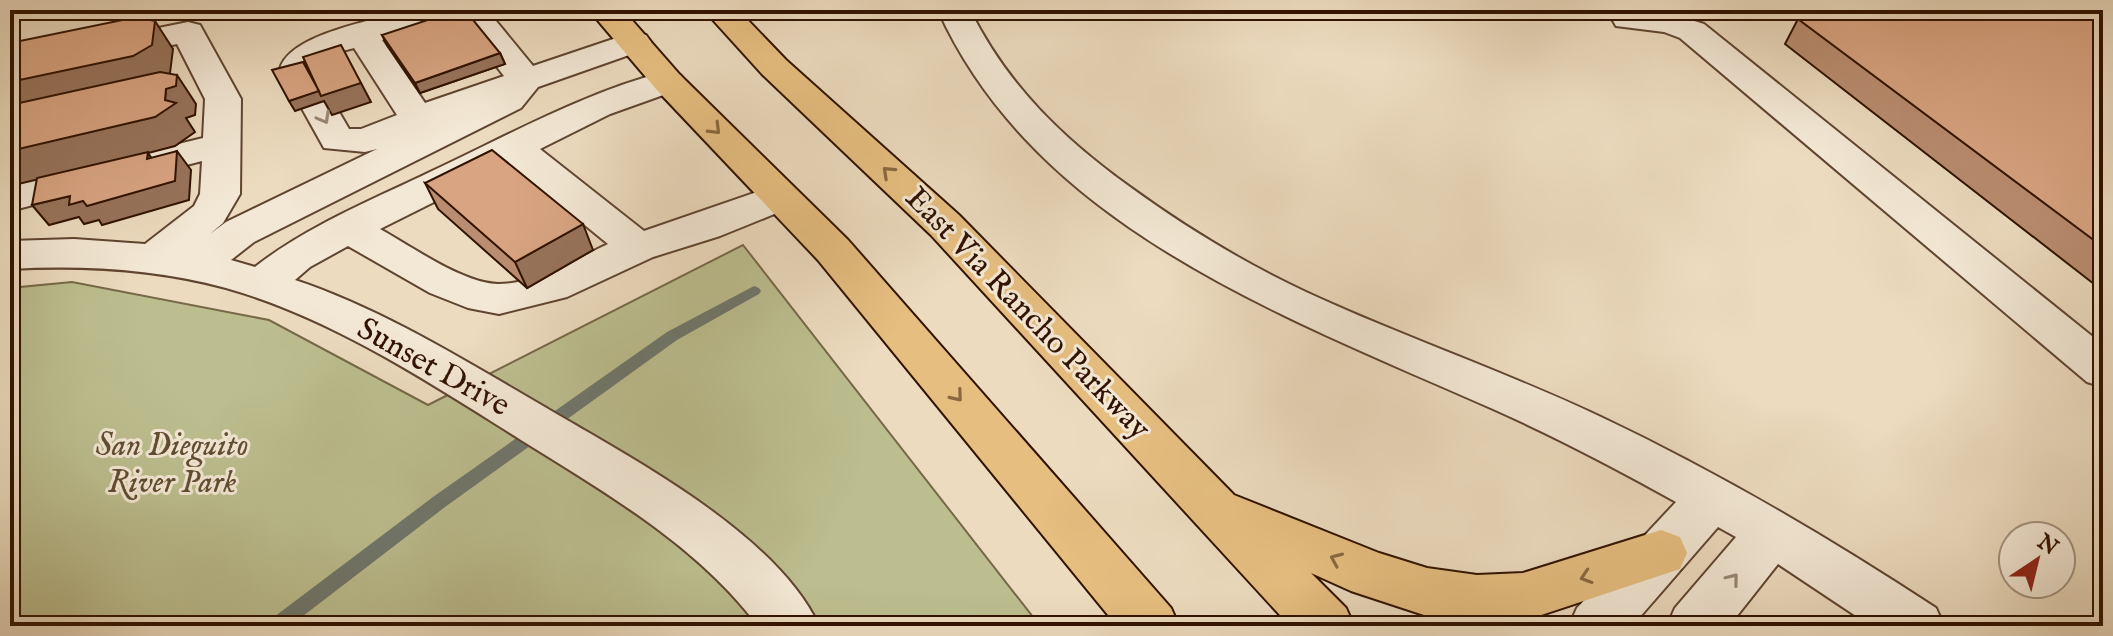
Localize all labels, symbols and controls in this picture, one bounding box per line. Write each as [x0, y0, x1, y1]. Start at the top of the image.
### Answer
one-way arrow [314, 109, 330, 124]
one-way arrow [706, 120, 720, 134]
one-way arrow [883, 166, 897, 181]
street label: East Via Rancho Parkway [895, 179, 1159, 449]
street label: Sunset Drive [349, 309, 517, 427]
one-way arrow [947, 387, 962, 401]
park label: San Dieguito River Park [95, 426, 249, 504]
north arrow [1997, 520, 2077, 600]
text: N [2031, 528, 2063, 562]
one-way arrow [1330, 553, 1344, 569]
one-way arrow [1580, 568, 1594, 584]
one-way arrow [1723, 574, 1738, 589]

